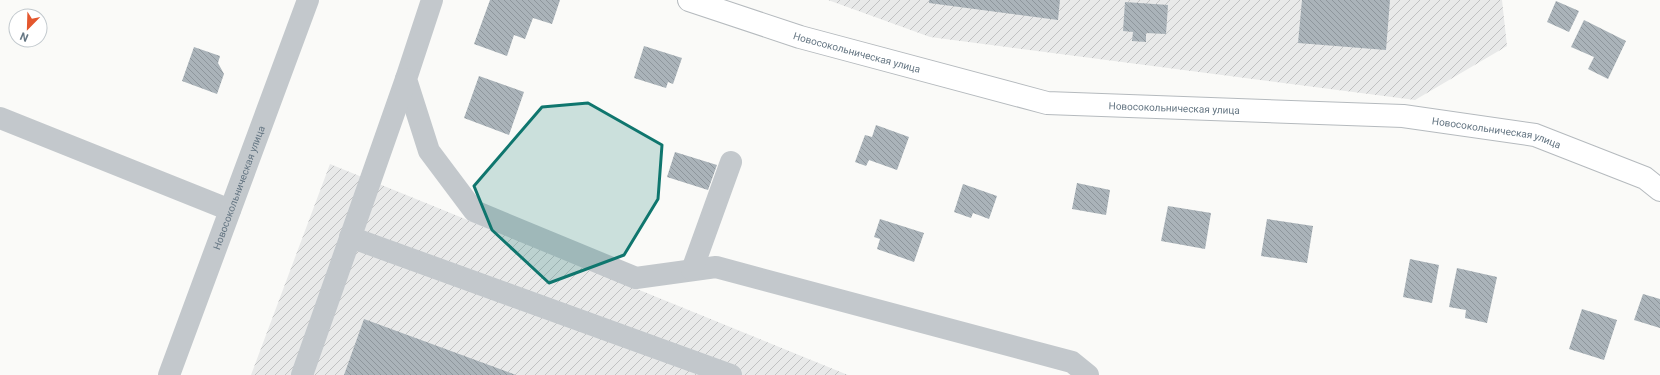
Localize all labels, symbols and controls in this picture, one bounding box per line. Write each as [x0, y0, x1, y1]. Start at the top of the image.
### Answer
north arrow [8, 8, 48, 48]
text: N [18, 29, 30, 44]
street label: Новосокольническая улица [792, 30, 922, 75]
street label: Новосокольническая улица [1108, 100, 1240, 116]
street label: Новосокольническая улица [1431, 115, 1562, 151]
street label: Новосокольническая улица [211, 124, 267, 251]

